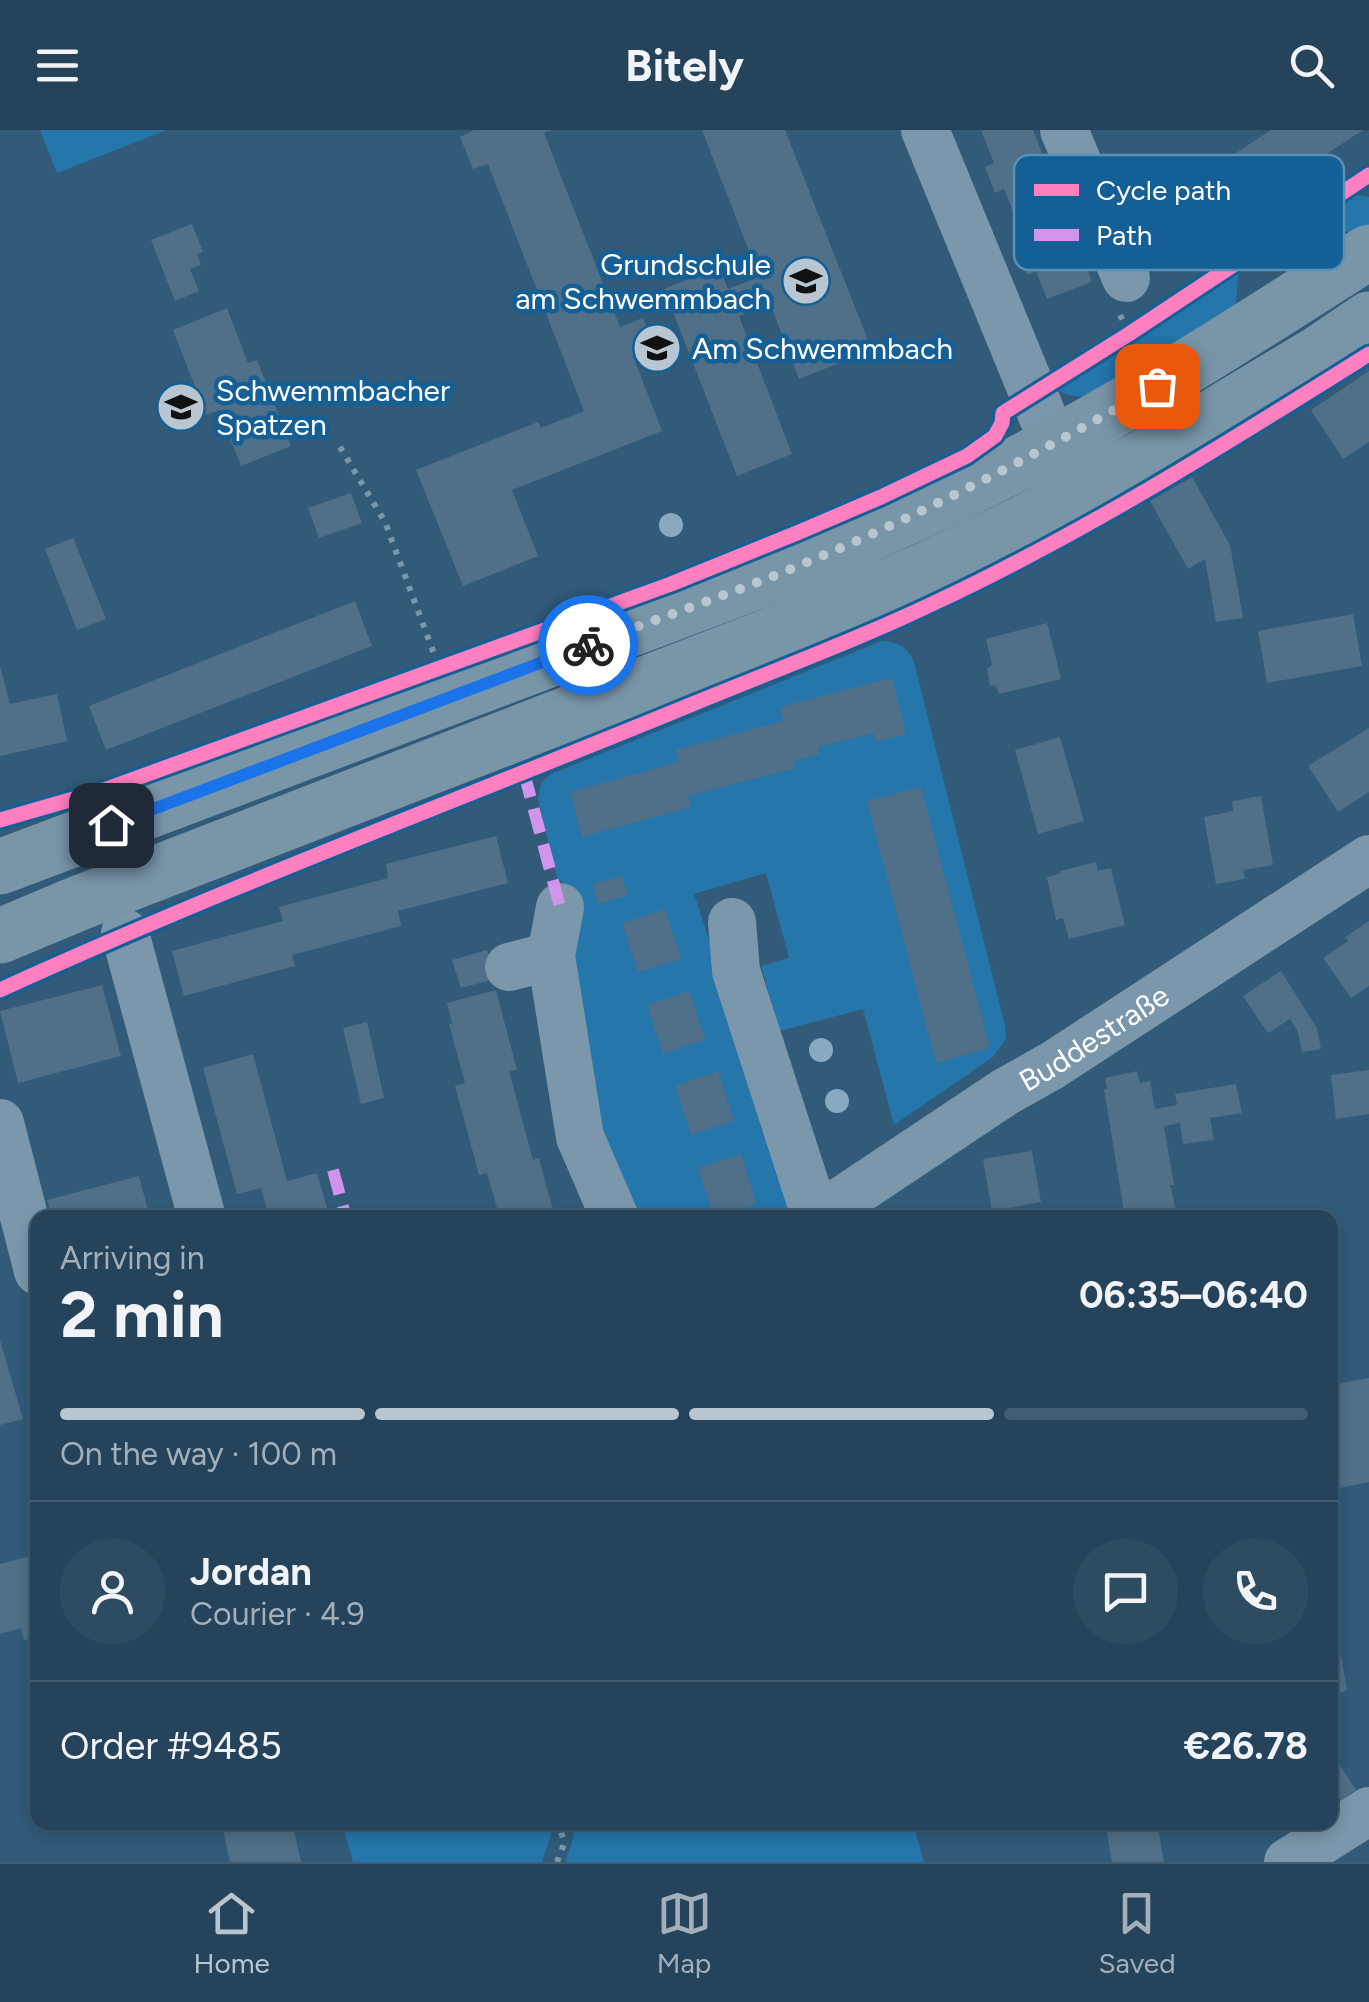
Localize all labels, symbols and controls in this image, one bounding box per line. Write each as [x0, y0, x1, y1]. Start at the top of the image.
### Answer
icon: menu [30, 38, 85, 93]
text: Bitely [625, 38, 744, 92]
icon: search [1284, 38, 1339, 93]
legend [1014, 155, 1344, 270]
text: Cycle path [1096, 173, 1231, 207]
text: Path [1096, 218, 1152, 252]
place label: Grundschule am Schwemmbach [515, 246, 771, 317]
school or university icon: Grundschule am Schwemmbach [780, 255, 832, 307]
school or university icon: Am Schwemmbach [631, 322, 683, 374]
place label: Am Schwemmbach [692, 330, 953, 367]
pin [1115, 344, 1200, 429]
icon: bag [1130, 359, 1185, 414]
place label: Schwemmbacher Spatzen [216, 372, 450, 443]
school or university icon: Schwemmbacher Spatzen [155, 381, 207, 433]
courier [538, 595, 638, 695]
icon: bike [561, 618, 616, 673]
pin [69, 783, 154, 868]
icon: home [84, 798, 139, 853]
street label: Buddestraße [1012, 976, 1176, 1099]
text: Arriving in [60, 1239, 205, 1277]
text: 06:35–06:40 [1079, 1272, 1308, 1318]
text: 2 min [60, 1275, 224, 1353]
text: On the way · 100 m [60, 1435, 337, 1473]
button: person [60, 1539, 165, 1644]
button: chat [1073, 1539, 1178, 1644]
button: phone [1203, 1539, 1308, 1644]
text: Jordan [190, 1549, 312, 1595]
text: Courier · 4.9 [190, 1595, 365, 1633]
text: Order #9485 [60, 1723, 282, 1769]
text: €26.78 [1184, 1723, 1308, 1769]
tab: Home [193, 1886, 270, 1980]
tab: Map [657, 1886, 712, 1980]
tab: Saved [1098, 1886, 1176, 1980]

